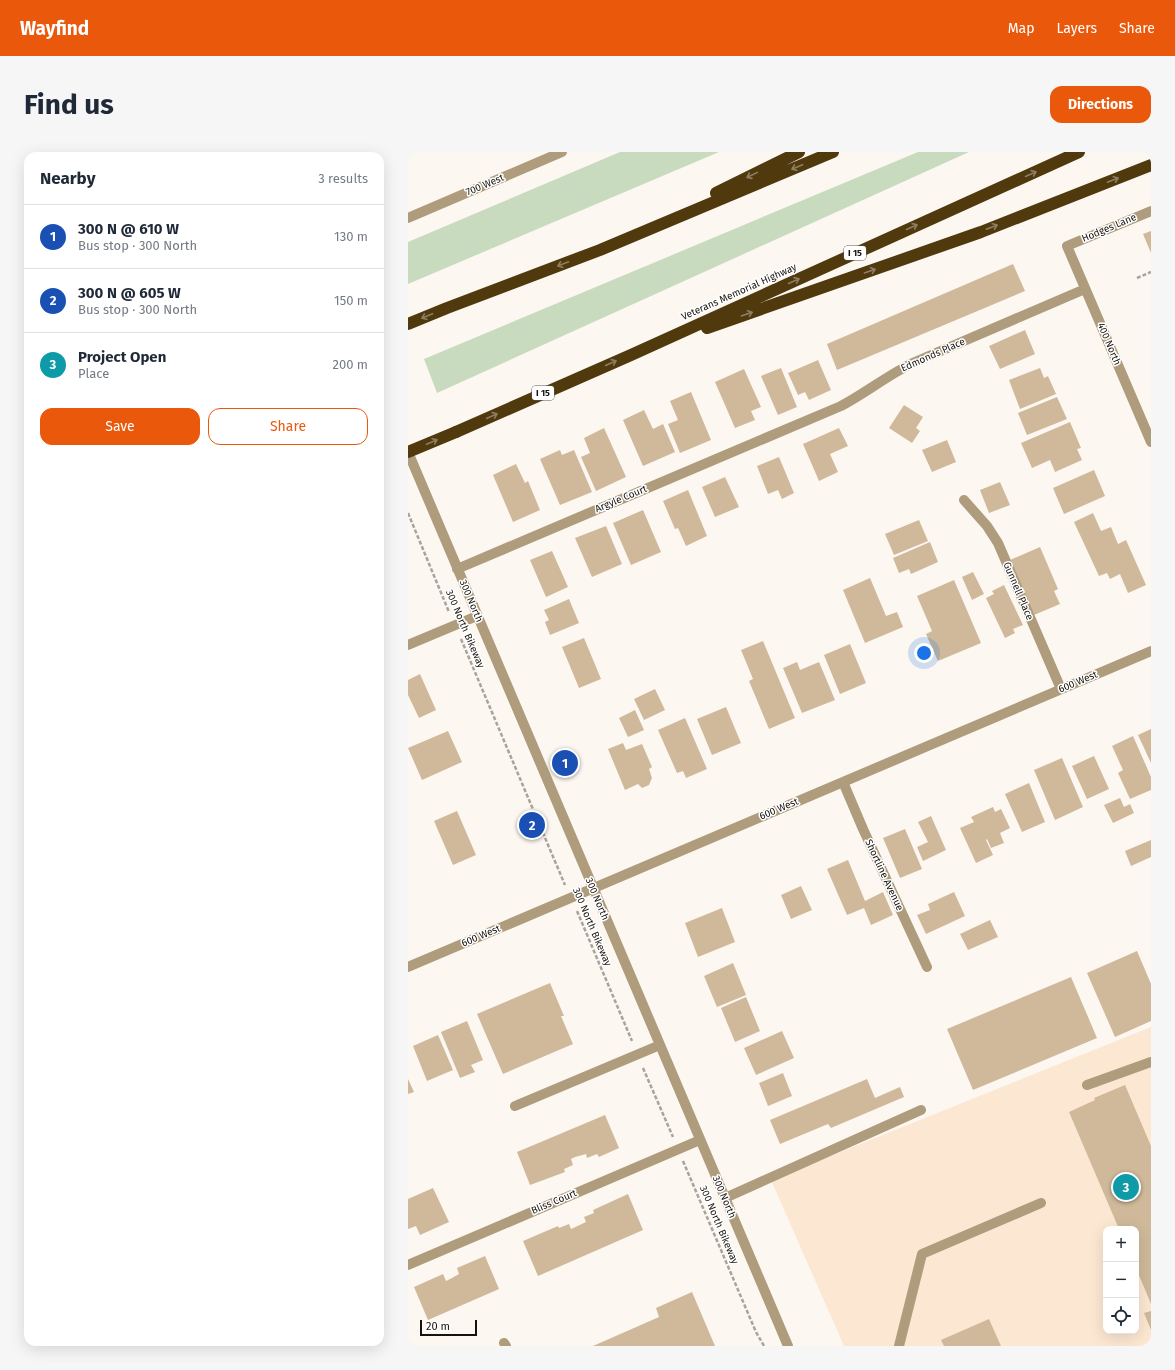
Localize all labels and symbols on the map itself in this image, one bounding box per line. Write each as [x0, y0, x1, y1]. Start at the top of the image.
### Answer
one-way arrow [791, 164, 803, 171]
one-way arrow [1024, 170, 1036, 177]
street label: 700 West [464, 172, 506, 198]
one-way arrow [746, 172, 758, 179]
one-way arrow [1107, 176, 1119, 183]
street label: Hodges Lane [1080, 211, 1138, 245]
one-way arrow [906, 223, 918, 230]
one-way arrow [986, 223, 998, 231]
road number: I 15 [844, 246, 866, 260]
one-way arrow [558, 260, 570, 268]
street label: Veterans Memorial Highway [679, 261, 799, 323]
one-way arrow [863, 267, 876, 274]
one-way arrow [787, 277, 799, 284]
one-way arrow [740, 310, 753, 317]
one-way arrow [422, 313, 434, 320]
street label: 400 North [1095, 321, 1123, 367]
street label: Edmonds Place [899, 336, 967, 374]
one-way arrow [604, 359, 616, 367]
road number: I 15 [532, 386, 554, 400]
one-way arrow [485, 412, 497, 419]
one-way arrow [426, 438, 438, 445]
street label: Argyle Court [593, 483, 649, 515]
street label: Gunnell Place [1000, 560, 1036, 622]
street label: 300 North [457, 578, 485, 624]
street label: 300 North Bikeway [443, 588, 487, 670]
your location [914, 643, 934, 663]
street label: 600 West [1057, 668, 1100, 696]
pin: 1 [552, 748, 578, 778]
street label: 600 West [758, 795, 801, 823]
pin: 2 [519, 810, 545, 840]
street label: Shortline Avenue [862, 837, 906, 913]
street label: 300 North [583, 876, 611, 922]
street label: 300 North Bikeway [570, 886, 614, 968]
street label: 600 West [460, 922, 503, 950]
pin: 3 [1113, 1172, 1139, 1202]
street label: 300 North [710, 1174, 738, 1220]
street label: 300 North Bikeway [697, 1184, 741, 1266]
street label: Bliss Court [529, 1187, 579, 1217]
scale bar [420, 1318, 477, 1337]

